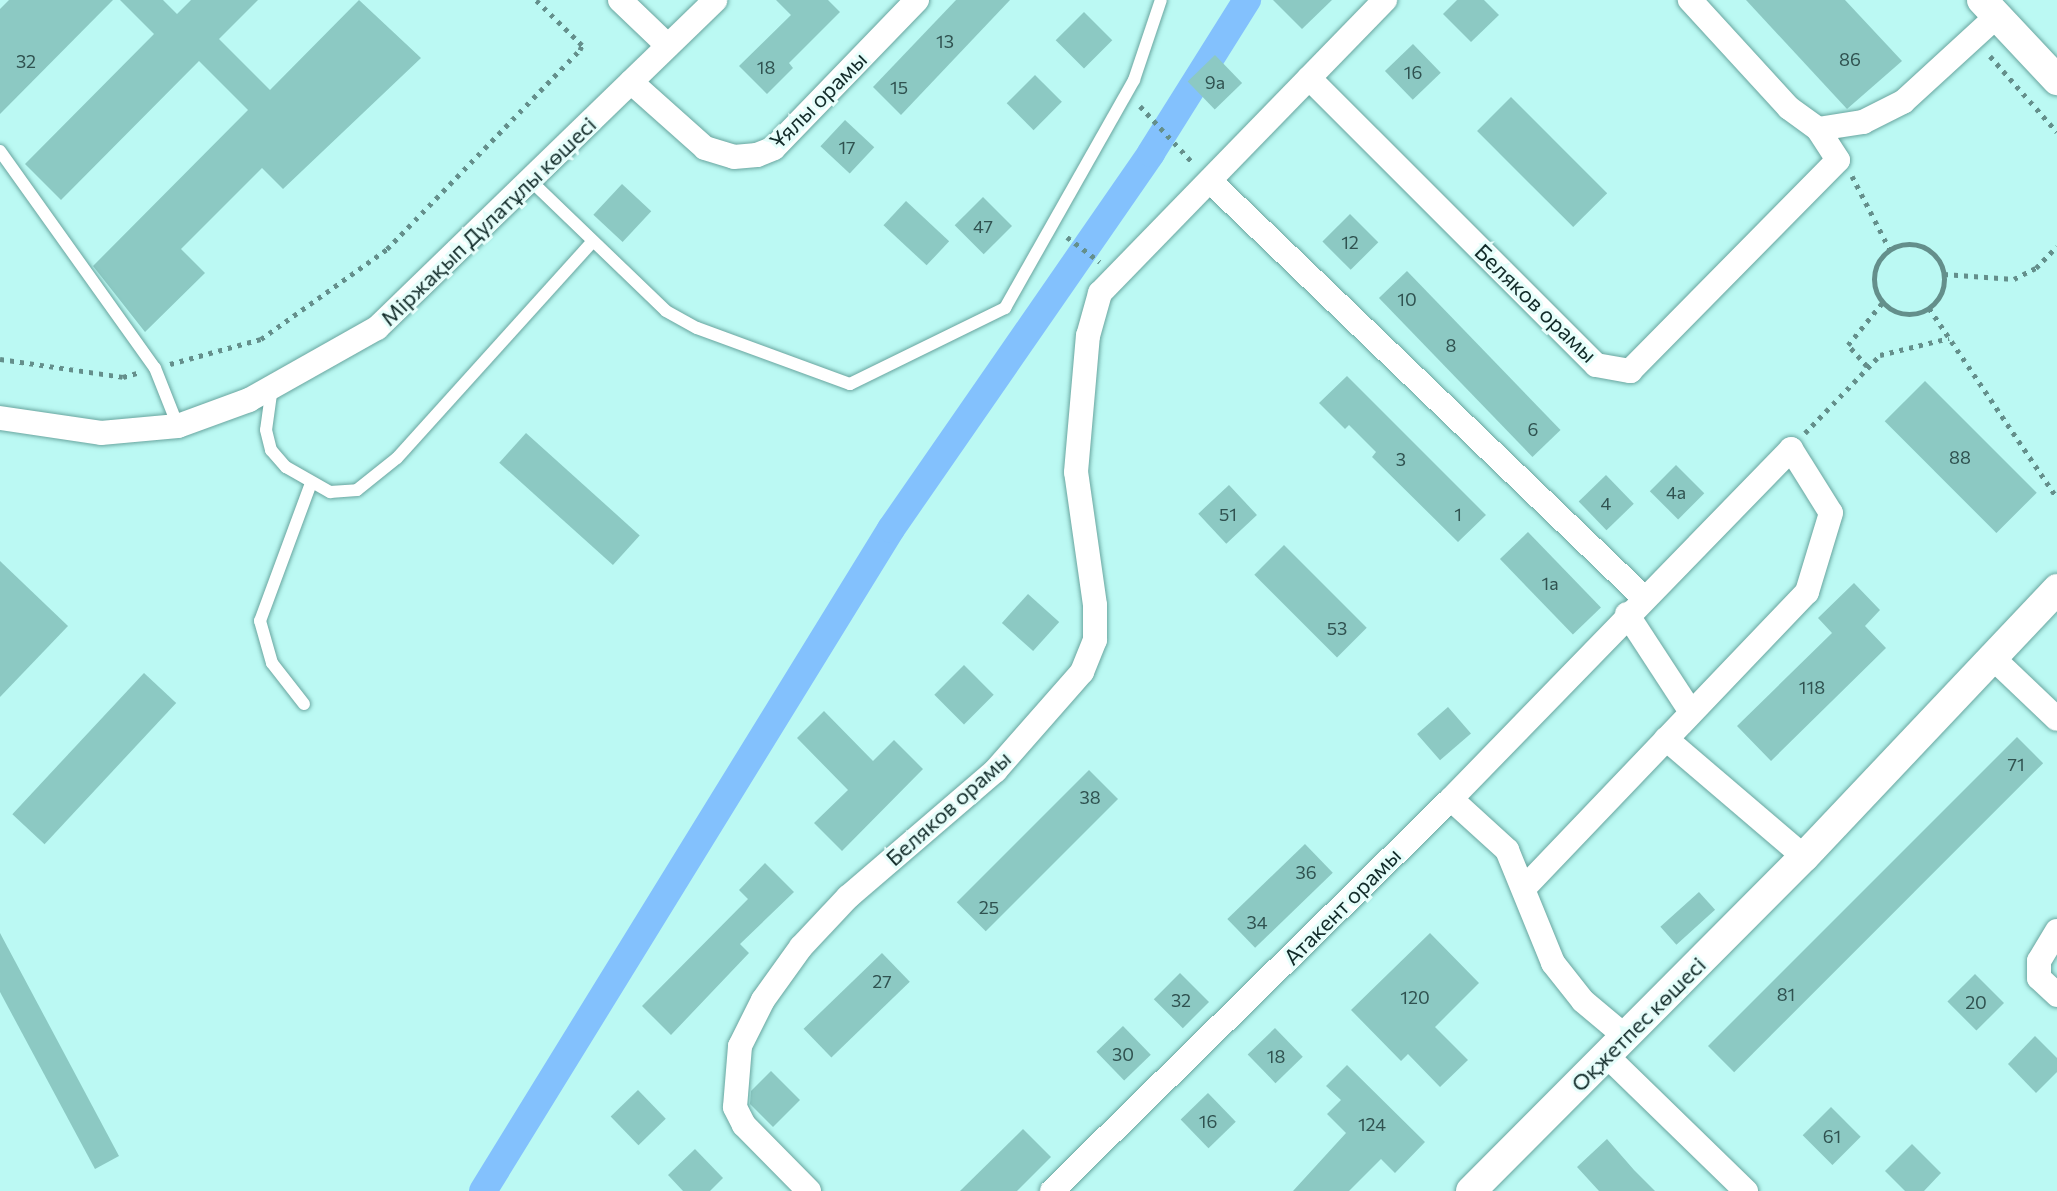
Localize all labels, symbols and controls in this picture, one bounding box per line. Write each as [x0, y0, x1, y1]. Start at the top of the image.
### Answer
house number: 13 [936, 30, 954, 52]
street label: Ұялы орамы [764, 46, 872, 154]
house number: 86 [1839, 48, 1861, 70]
house number: 32 [16, 50, 36, 72]
house number: 18 [757, 56, 775, 78]
house number: 16 [1404, 61, 1422, 83]
house number: 9а [1205, 71, 1225, 93]
house number: 15 [890, 76, 908, 98]
street label: Міржақып Дулатұлы көшесі [375, 111, 601, 331]
house number: 17 [838, 136, 856, 158]
house number: 47 [973, 215, 993, 237]
house number: 12 [1341, 231, 1359, 253]
street label: Беляков орамы [1470, 238, 1602, 368]
house number: 10 [1397, 288, 1417, 310]
house number: 8 [1446, 334, 1456, 356]
house number: 6 [1528, 418, 1538, 440]
house number: 88 [1949, 446, 1971, 468]
house number: 3 [1396, 448, 1406, 470]
house number: 4а [1666, 481, 1686, 503]
house number: 4 [1601, 492, 1611, 514]
house number: 51 [1219, 503, 1237, 525]
house number: 1 [1454, 503, 1462, 525]
house number: 1а [1541, 572, 1559, 594]
house number: 53 [1327, 617, 1347, 639]
house number: 118 [1799, 676, 1825, 698]
street label: Беляков орамы [880, 745, 1016, 871]
house number: 71 [2007, 753, 2025, 775]
house number: 38 [1079, 786, 1101, 808]
street label: Атакент орамы [1278, 842, 1406, 970]
house number: 36 [1295, 861, 1317, 883]
house number: 25 [979, 896, 999, 918]
house number: 34 [1246, 911, 1268, 933]
street label: Оқжетпес көшесі [1565, 951, 1711, 1097]
house number: 27 [872, 970, 892, 992]
house number: 81 [1777, 983, 1795, 1005]
house number: 120 [1400, 986, 1430, 1008]
house number: 32 [1171, 989, 1191, 1011]
house number: 20 [1965, 991, 1987, 1013]
house number: 30 [1112, 1043, 1134, 1065]
house number: 18 [1267, 1045, 1285, 1067]
house number: 16 [1199, 1110, 1217, 1132]
house number: 124 [1358, 1113, 1386, 1135]
house number: 61 [1823, 1125, 1841, 1147]

